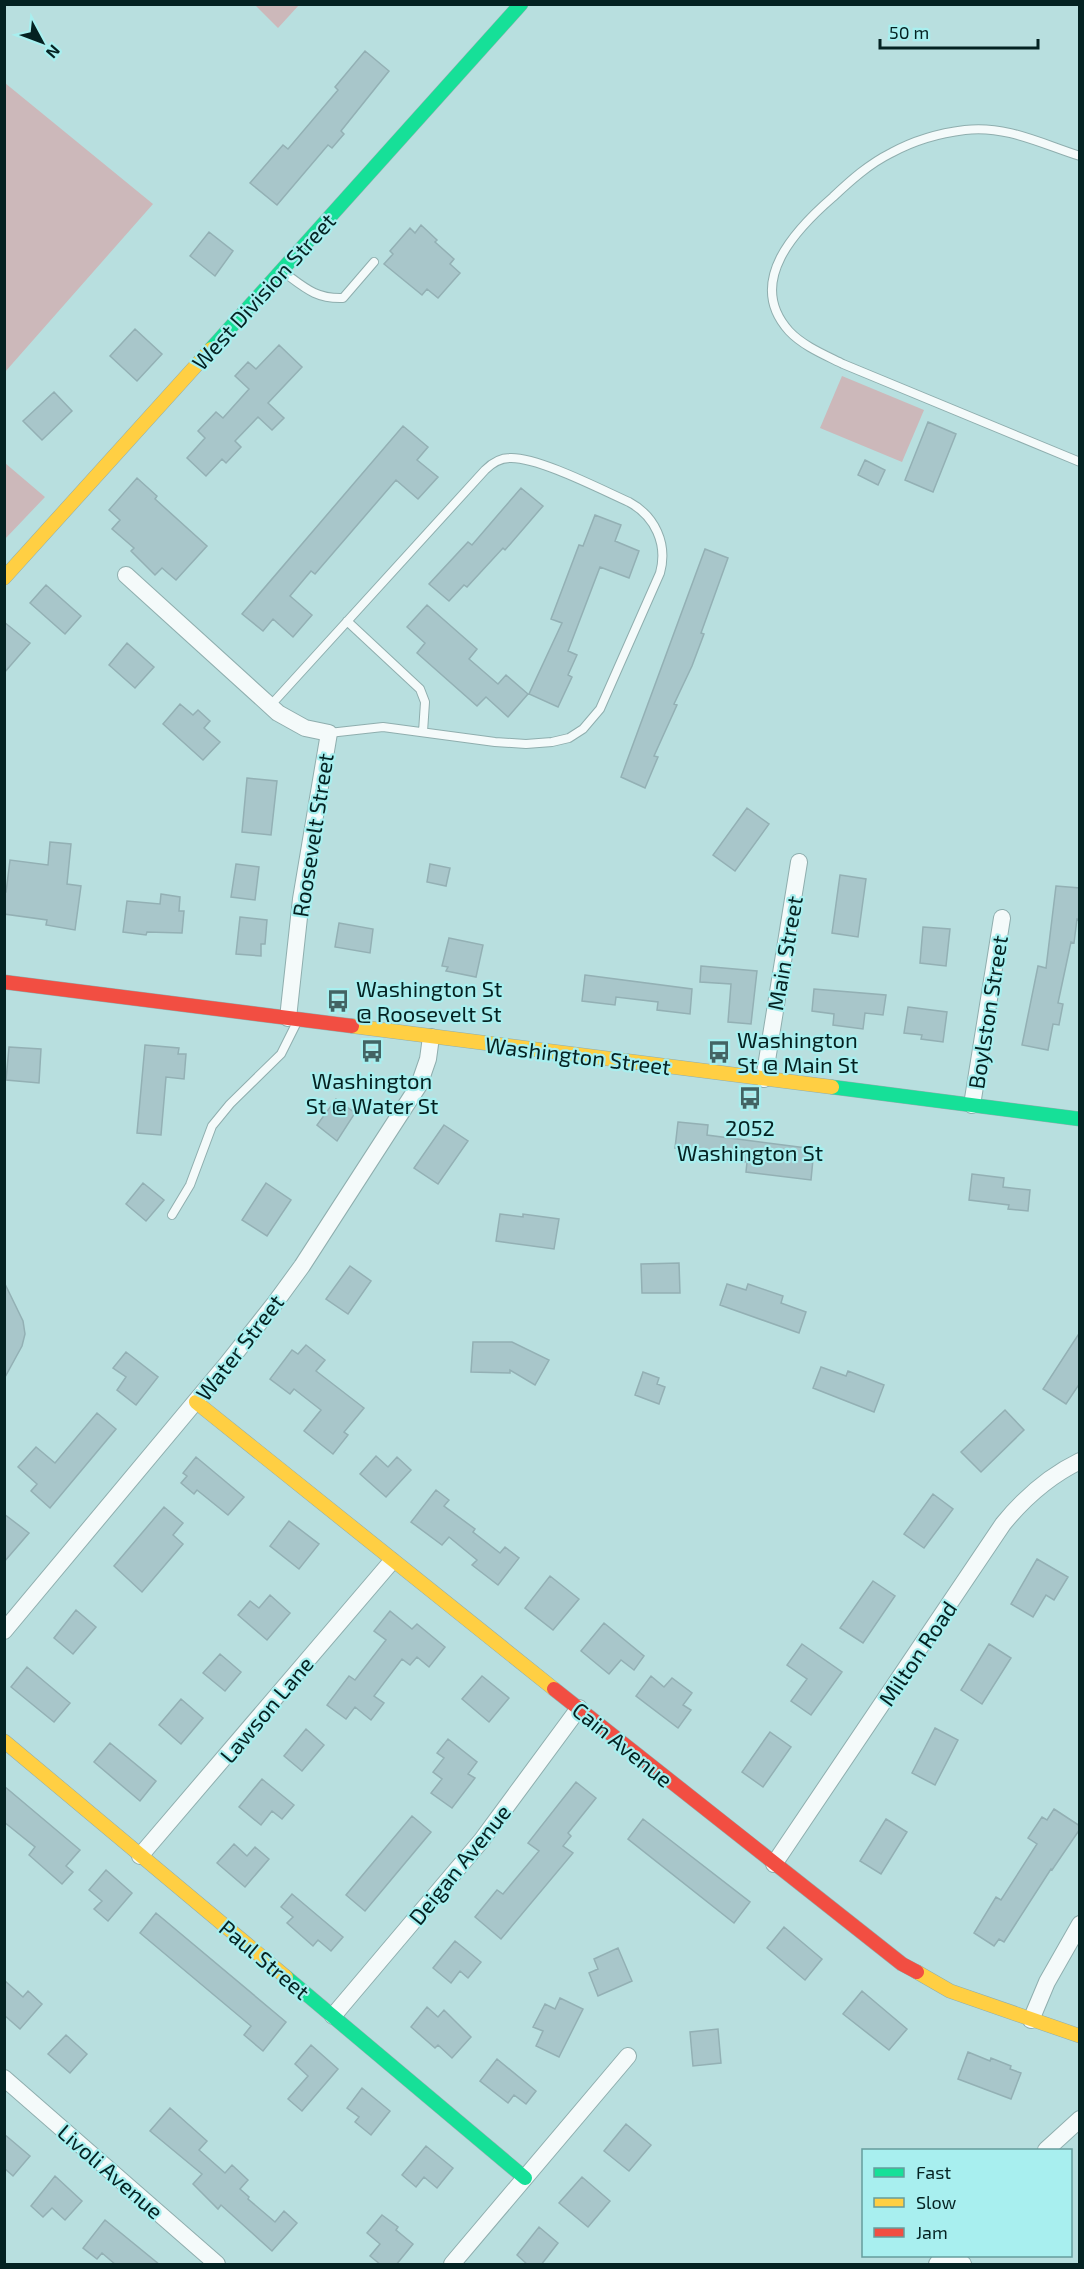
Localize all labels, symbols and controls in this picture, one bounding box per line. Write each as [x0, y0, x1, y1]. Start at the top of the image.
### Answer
north arrow [12, 12, 72, 72]
scale bar [880, 12, 1038, 50]
text: 50 m [889, 21, 929, 43]
text: N [43, 42, 65, 63]
street label: West Division Street [186, 207, 340, 375]
street label: Roosevelt Street [286, 751, 338, 919]
street label: Main Street [761, 894, 807, 1012]
street label: Boylston Street [962, 933, 1012, 1091]
place label: Washington St @ Roosevelt St [356, 975, 502, 1026]
bus stop icon: Washington St @ Roosevelt St [325, 988, 351, 1014]
place label: Washington St @ Main St [737, 1026, 858, 1077]
street label: Washington Street [484, 1031, 672, 1079]
bus stop icon: Washington St @ Water St [359, 1038, 385, 1064]
bus stop icon: Washington St @ Main St [706, 1039, 732, 1065]
place label: Washington St @ Water St [306, 1067, 438, 1118]
bus stop icon: 2052 Washington St [737, 1085, 763, 1111]
place label: 2052 Washington St [677, 1114, 823, 1165]
street label: Water Street [190, 1289, 288, 1405]
street label: Milton Road [873, 1596, 961, 1710]
street label: Lawson Lane [214, 1651, 318, 1767]
street label: Cain Avenue [568, 1696, 678, 1792]
street label: Deigan Avenue [403, 1799, 515, 1929]
street label: Paul Street [215, 1914, 315, 2004]
street label: Livoli Avenue [53, 2118, 169, 2224]
legend [862, 2149, 1072, 2257]
text: Fast [916, 2161, 951, 2183]
text: Slow [916, 2191, 957, 2213]
text: Jam [916, 2221, 948, 2243]

